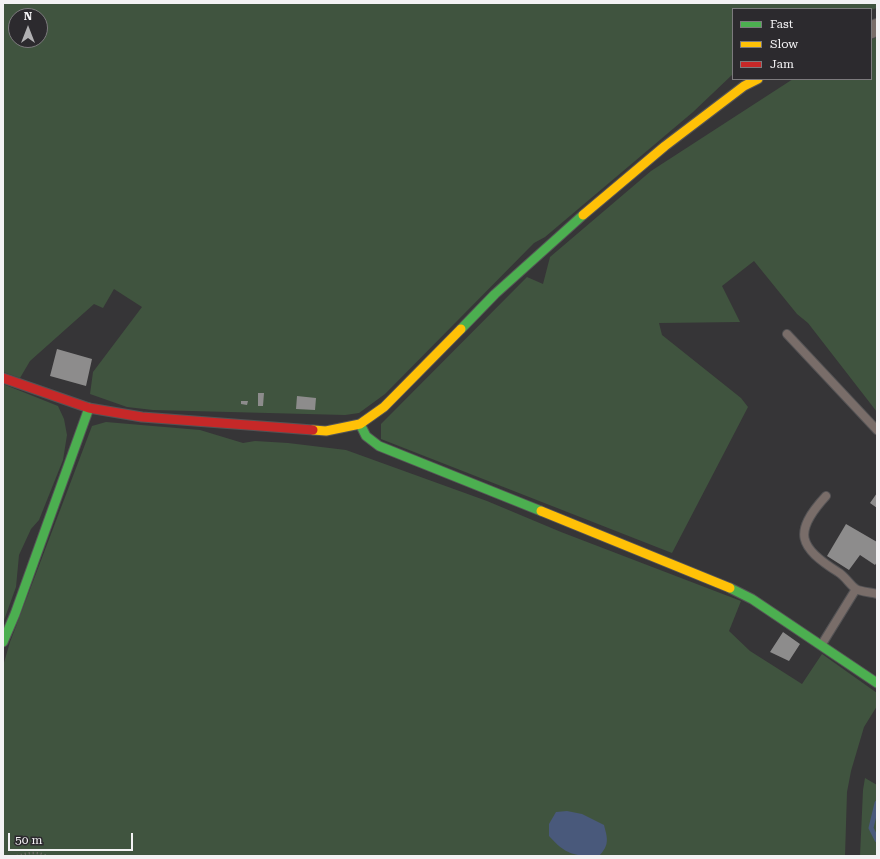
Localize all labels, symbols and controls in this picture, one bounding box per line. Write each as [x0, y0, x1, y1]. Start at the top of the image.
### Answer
north arrow [8, 8, 48, 48]
legend [732, 8, 872, 80]
text: N [24, 10, 32, 23]
text: Fast [770, 17, 793, 31]
text: Slow [770, 37, 798, 51]
text: Jam [770, 57, 794, 71]
scale bar [10, 825, 135, 851]
text: 50 m [15, 833, 42, 847]

